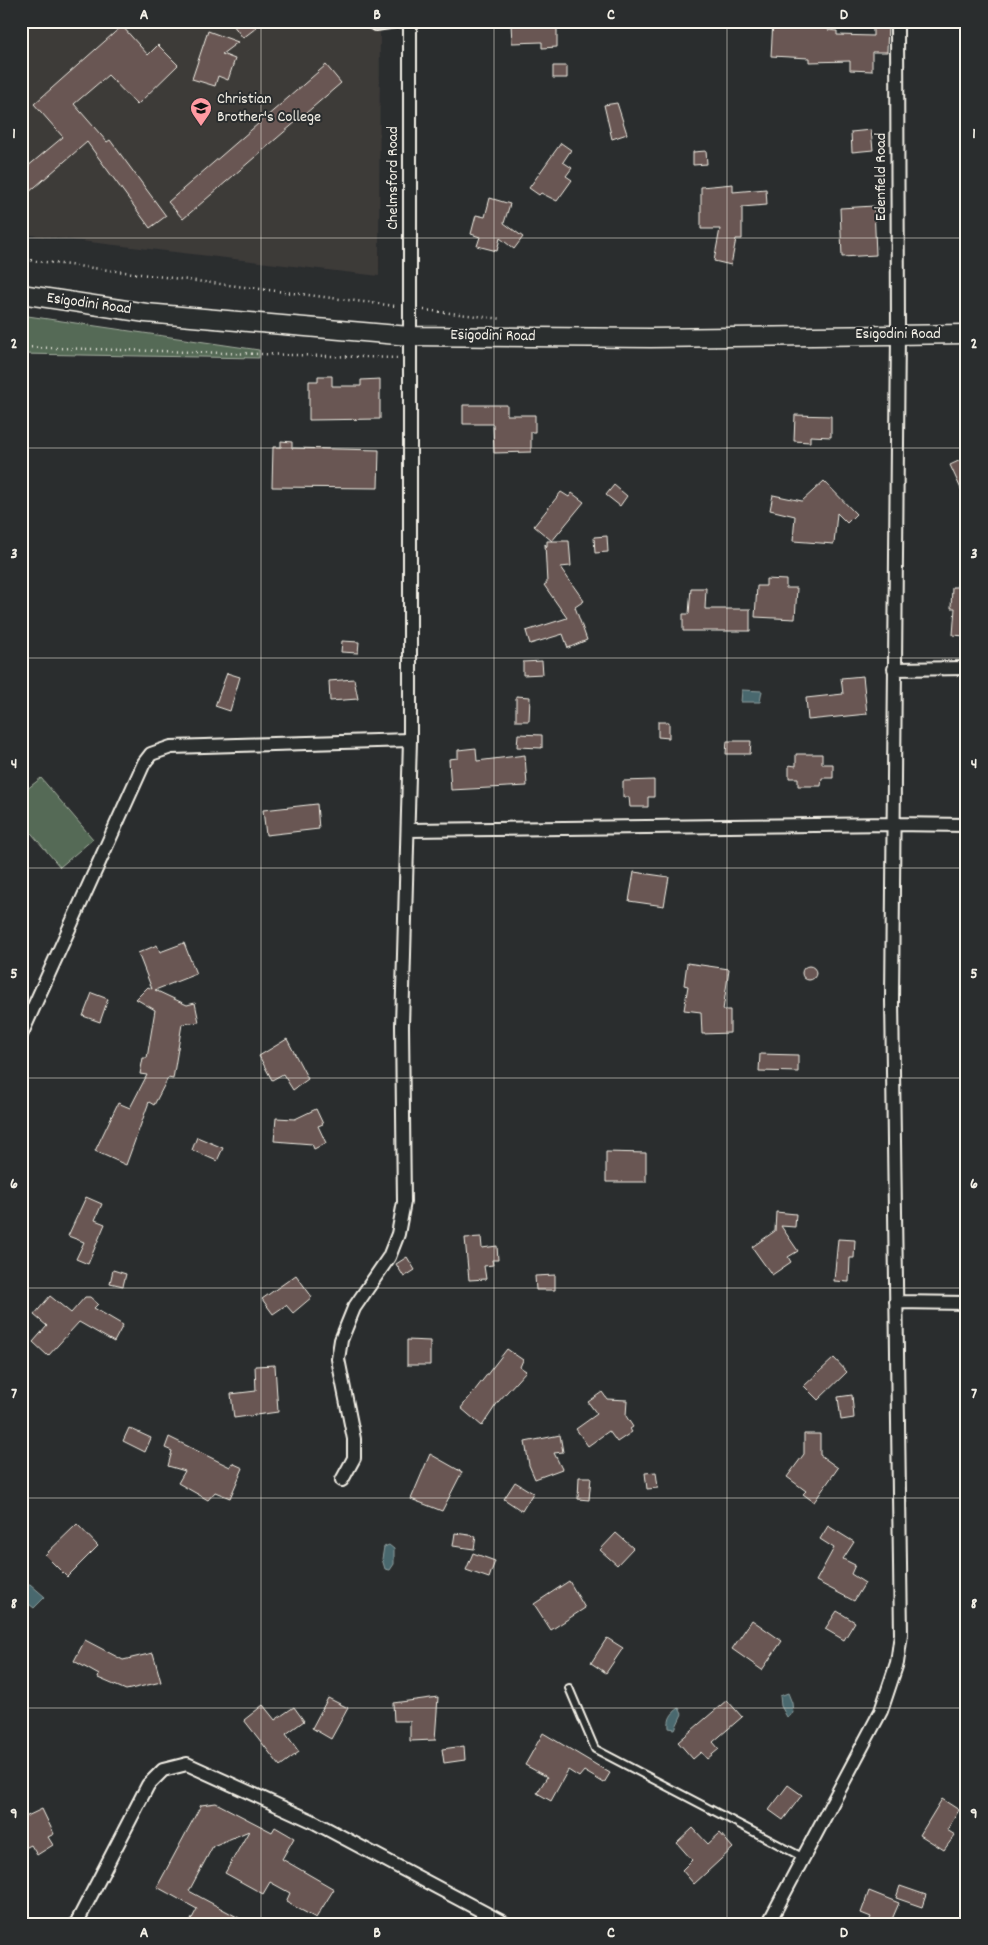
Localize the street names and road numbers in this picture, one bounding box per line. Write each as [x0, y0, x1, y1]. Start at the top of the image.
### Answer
street label: Chelmsford Road [382, 126, 405, 230]
street label: Edenfield Road [870, 133, 893, 221]
street label: Esigodini Road [45, 287, 133, 321]
street label: Esigodini Road [855, 323, 941, 346]
street label: Esigodini Road [450, 324, 536, 348]

